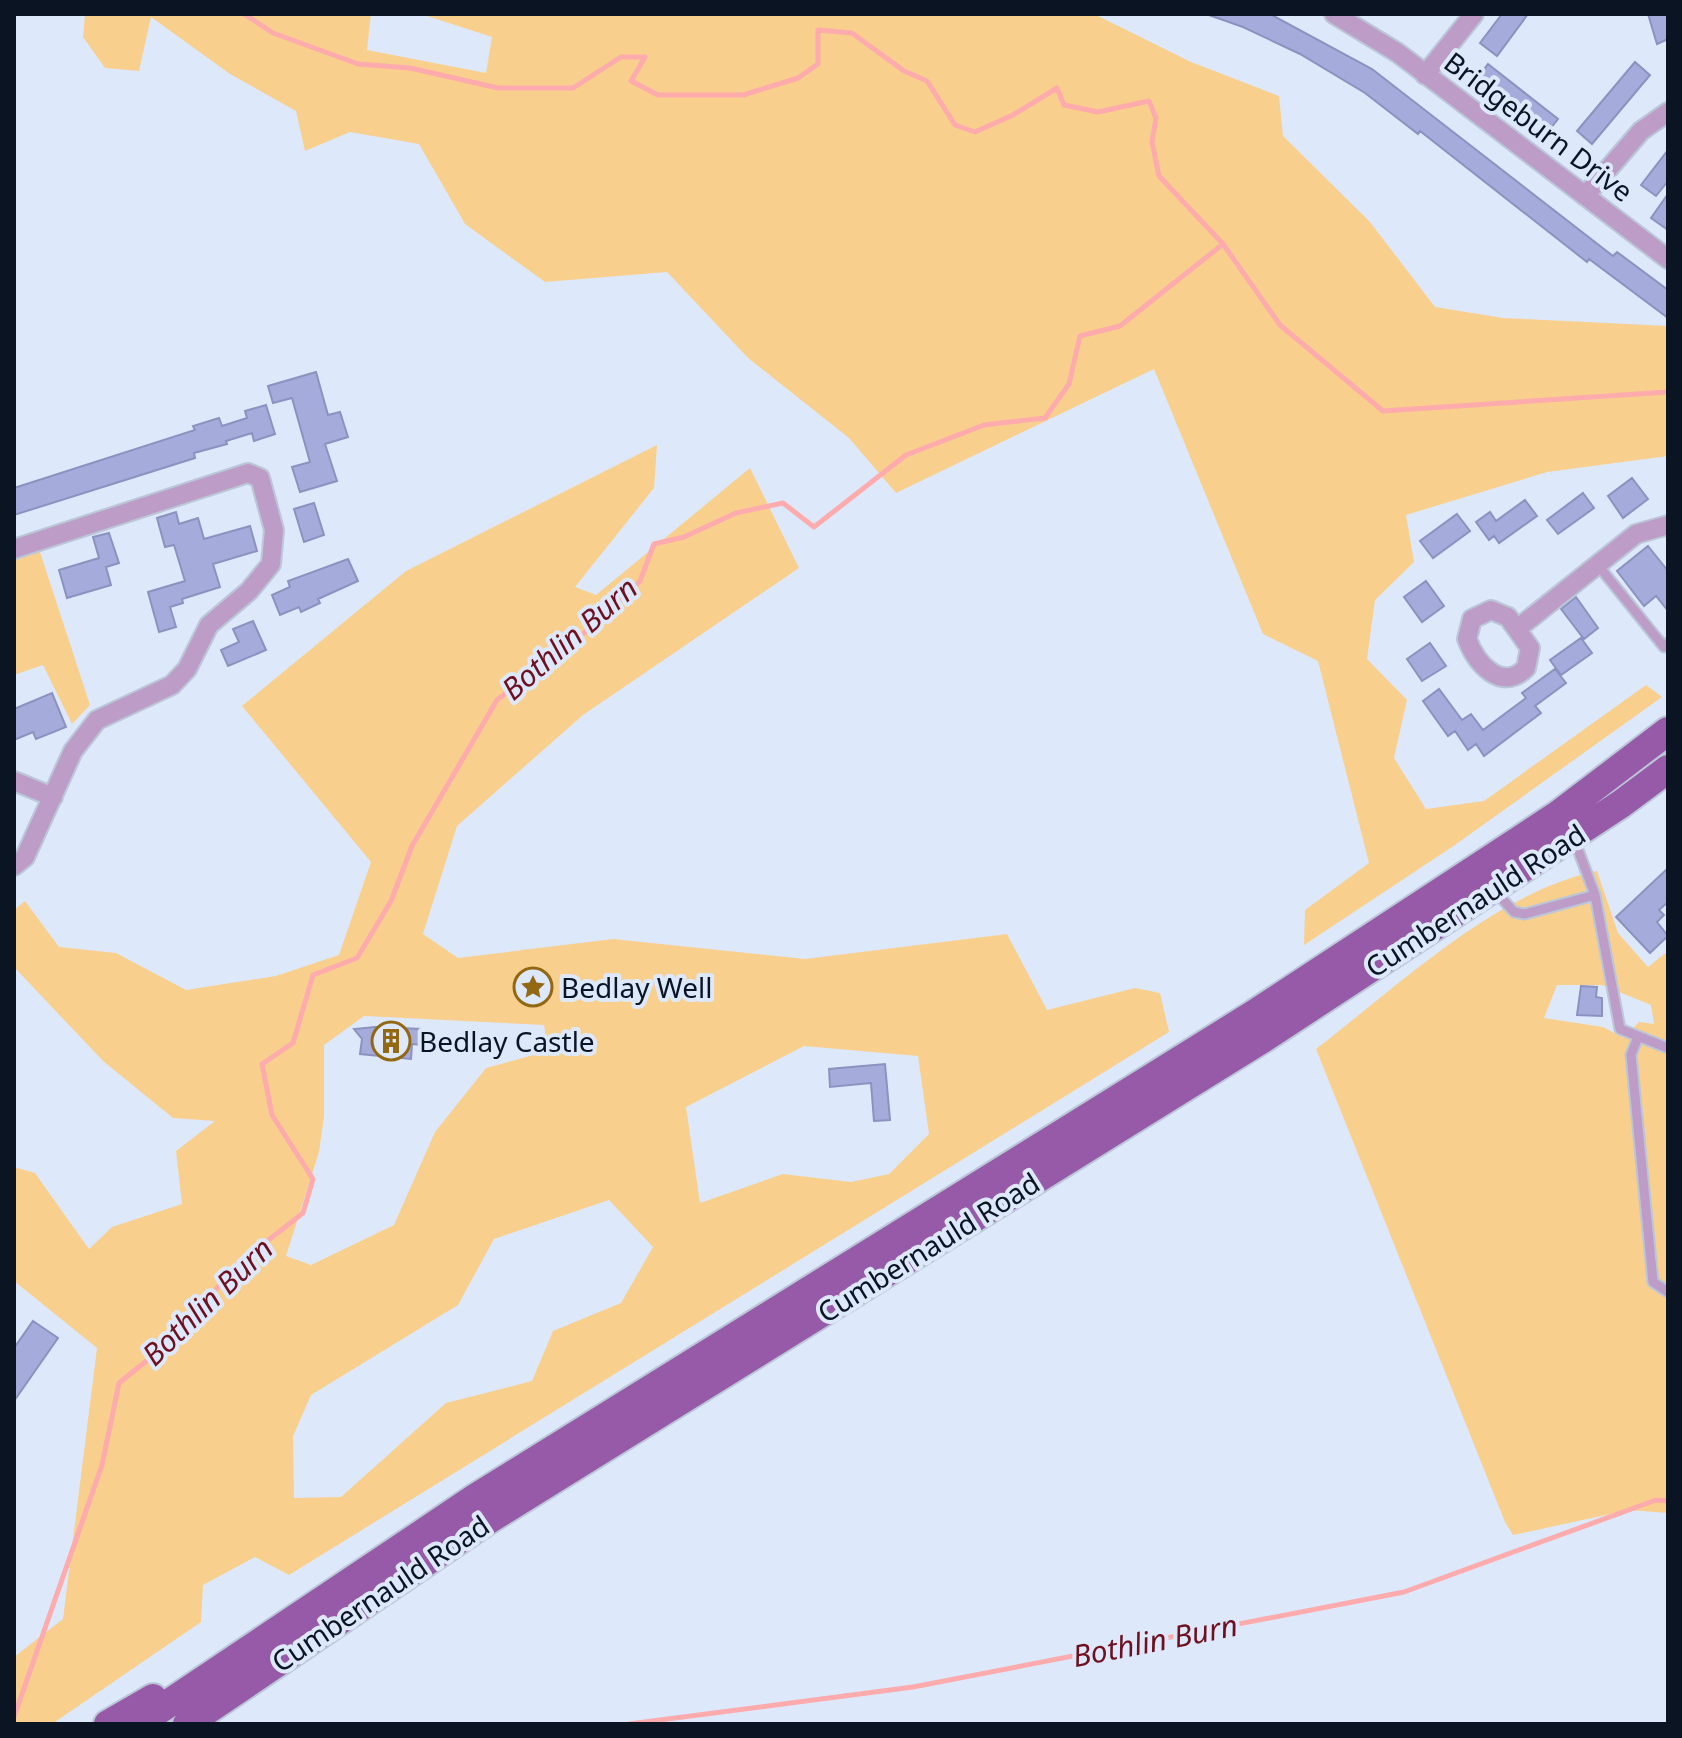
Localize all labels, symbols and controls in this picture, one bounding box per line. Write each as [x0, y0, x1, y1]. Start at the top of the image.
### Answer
street label: Bridgeburn Drive [1437, 42, 1641, 210]
water label: Bothlin Burn [492, 568, 646, 708]
street label: Cumbernauld Road [1358, 815, 1592, 985]
place icon: Bedlay Well [512, 966, 554, 1008]
place label: Bedlay Well [561, 968, 712, 1006]
building icon: Bedlay Castle [370, 1020, 412, 1062]
place label: Bedlay Castle [419, 1022, 595, 1060]
street label: Cumbernauld Road [810, 1163, 1046, 1331]
water label: Bothlin Burn [132, 1228, 282, 1374]
street label: Cumbernauld Road [264, 1506, 496, 1680]
water label: Bothlin Burn [1069, 1604, 1241, 1676]

